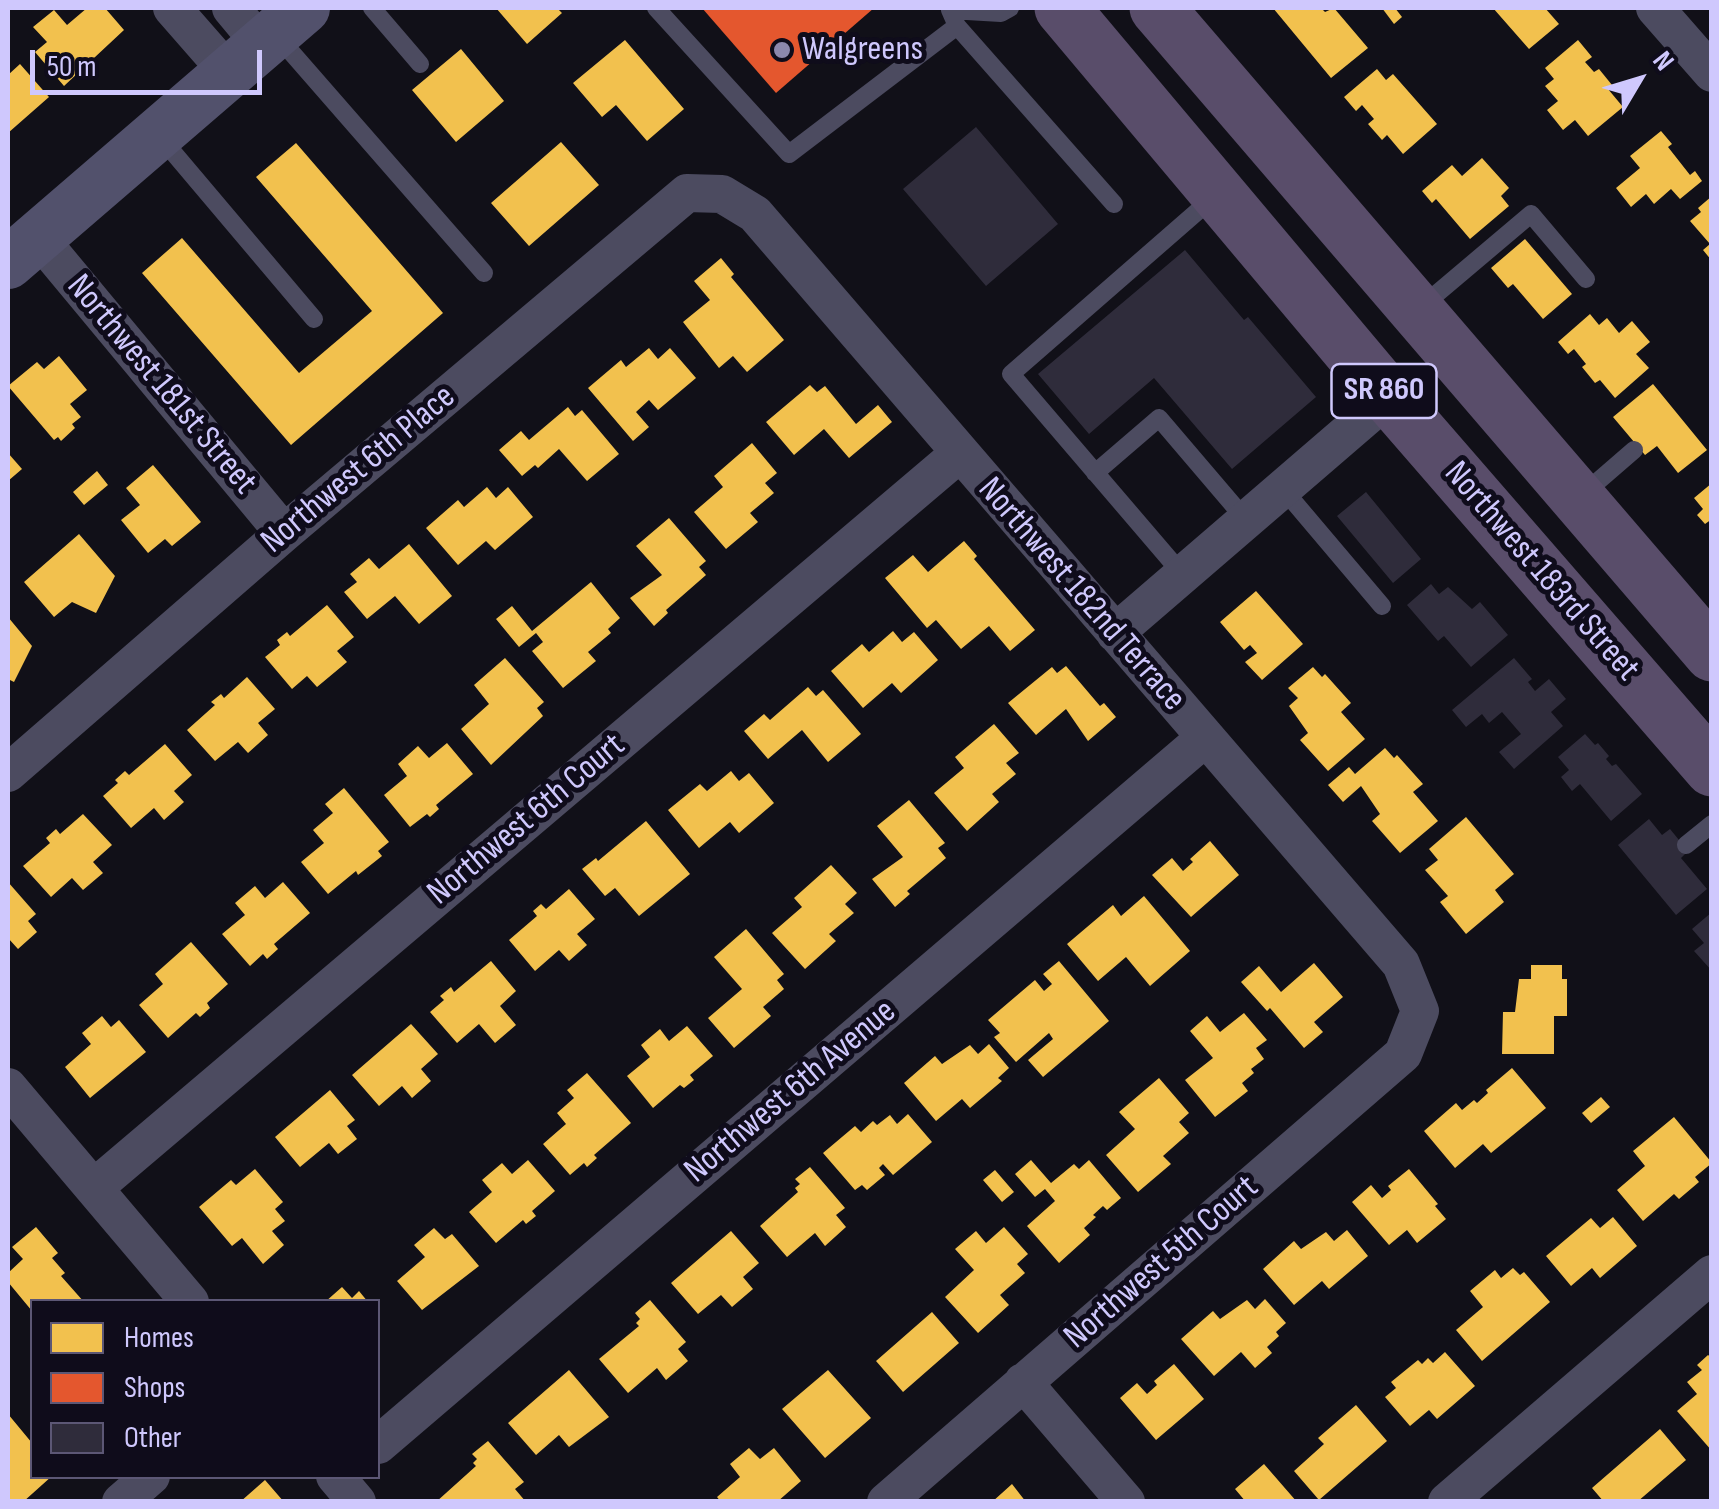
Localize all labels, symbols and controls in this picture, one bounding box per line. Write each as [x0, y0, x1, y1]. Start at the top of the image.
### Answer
place label: Walgreens [802, 29, 923, 71]
scale bar [35, 30, 268, 92]
north arrow [1589, 30, 1689, 130]
marker: Walgreens [771, 39, 793, 61]
text: N [1645, 45, 1681, 77]
text: 50 m [47, 49, 96, 85]
street label: Northwest 181st Street [57, 267, 265, 503]
road number: SR 860 [1332, 364, 1436, 418]
street label: Northwest 6th Place [254, 377, 464, 563]
street label: Northwest 183rd Street [1434, 454, 1648, 690]
street label: Northwest 182nd Terrace [968, 470, 1194, 720]
street label: Northwest 6th Court [420, 725, 634, 915]
street label: Northwest 6th Avenue [677, 991, 905, 1193]
street label: Northwest 5th Court [1056, 1167, 1268, 1359]
legend [30, 1299, 380, 1479]
text: Homes [124, 1320, 194, 1356]
text: Shops [124, 1370, 185, 1406]
text: Other [124, 1420, 181, 1456]

